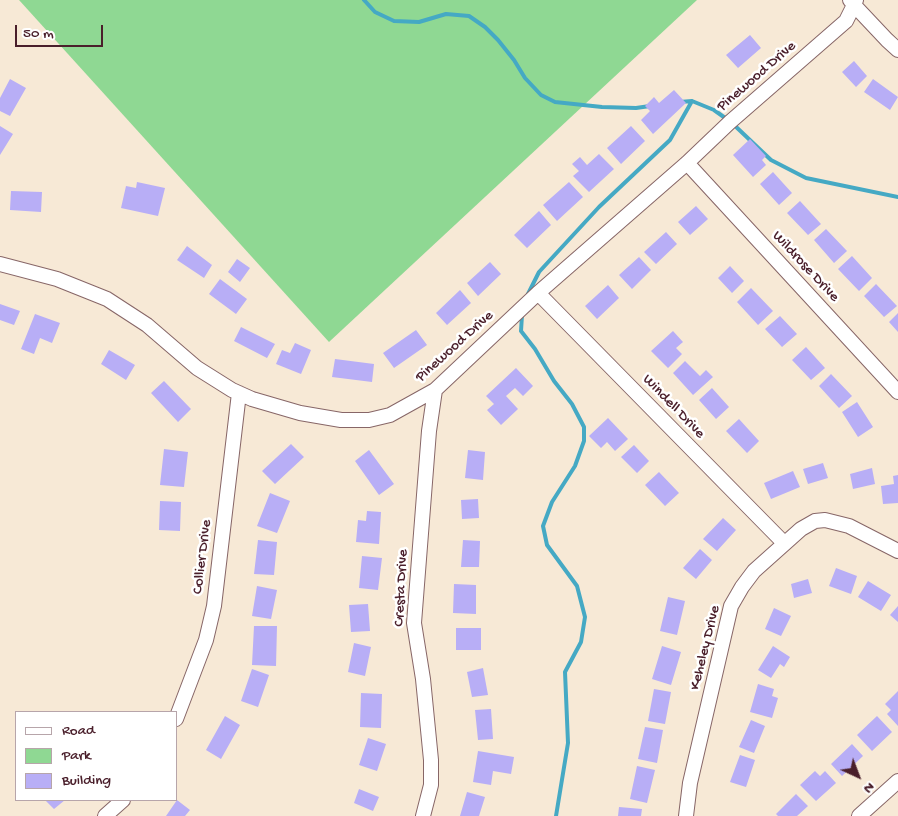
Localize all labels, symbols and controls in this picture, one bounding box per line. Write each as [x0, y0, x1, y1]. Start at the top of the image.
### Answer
scale bar [18, 15, 105, 47]
text: 50 m [23, 25, 54, 43]
street label: Pinewood Drive [714, 38, 800, 116]
street label: Wildrose Drive [767, 228, 843, 306]
street label: Pinewood Drive [412, 307, 498, 387]
street label: Windell Drive [638, 371, 708, 443]
street label: Collier Drive [189, 519, 217, 595]
street label: Cresta Drive [391, 549, 413, 627]
street label: Keheley Drive [687, 604, 725, 692]
legend [15, 711, 178, 801]
text: Road [62, 722, 95, 740]
text: Park [62, 747, 91, 765]
north arrow [833, 751, 883, 801]
text: Building [62, 772, 111, 790]
text: N [859, 778, 878, 797]

